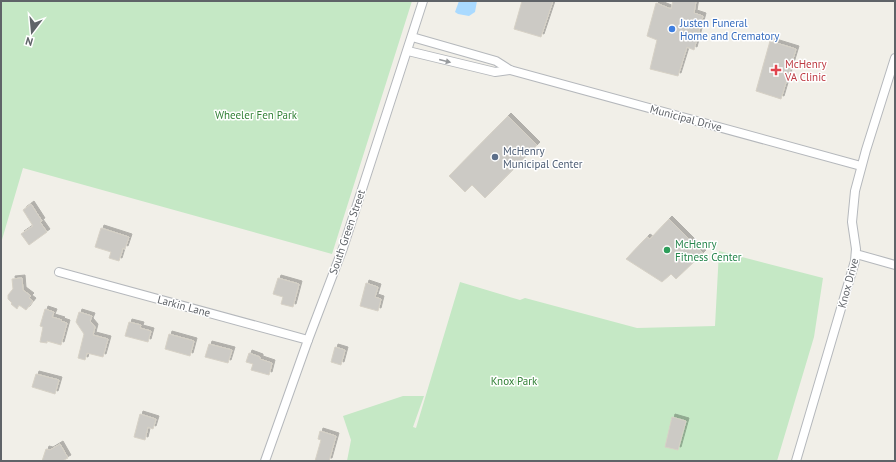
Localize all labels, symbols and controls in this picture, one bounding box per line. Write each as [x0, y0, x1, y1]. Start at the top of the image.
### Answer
north arrow [12, 12, 52, 52]
place label: Justen Funeral Home and Crematory [679, 16, 780, 43]
marker: Justen Funeral Home and Crematory [667, 24, 677, 34]
text: N [24, 34, 35, 49]
place label: McHenry VA Clinic [784, 57, 827, 84]
one-way arrow [439, 58, 452, 64]
marker: McHenry VA Clinic [770, 64, 782, 76]
street label: Municipal Drive [649, 102, 724, 134]
park label: Wheeler Fen Park [215, 108, 298, 122]
place label: McHenry Municipal Center [503, 144, 583, 171]
marker: McHenry Municipal Center [490, 152, 500, 162]
street label: South Green Street [326, 187, 368, 276]
place label: McHenry Fitness Center [675, 237, 742, 264]
marker: McHenry Fitness Center [662, 245, 672, 255]
street label: Knox Drive [835, 256, 861, 309]
street label: Larkin Lane [156, 292, 212, 320]
park label: Knox Park [491, 374, 538, 388]

